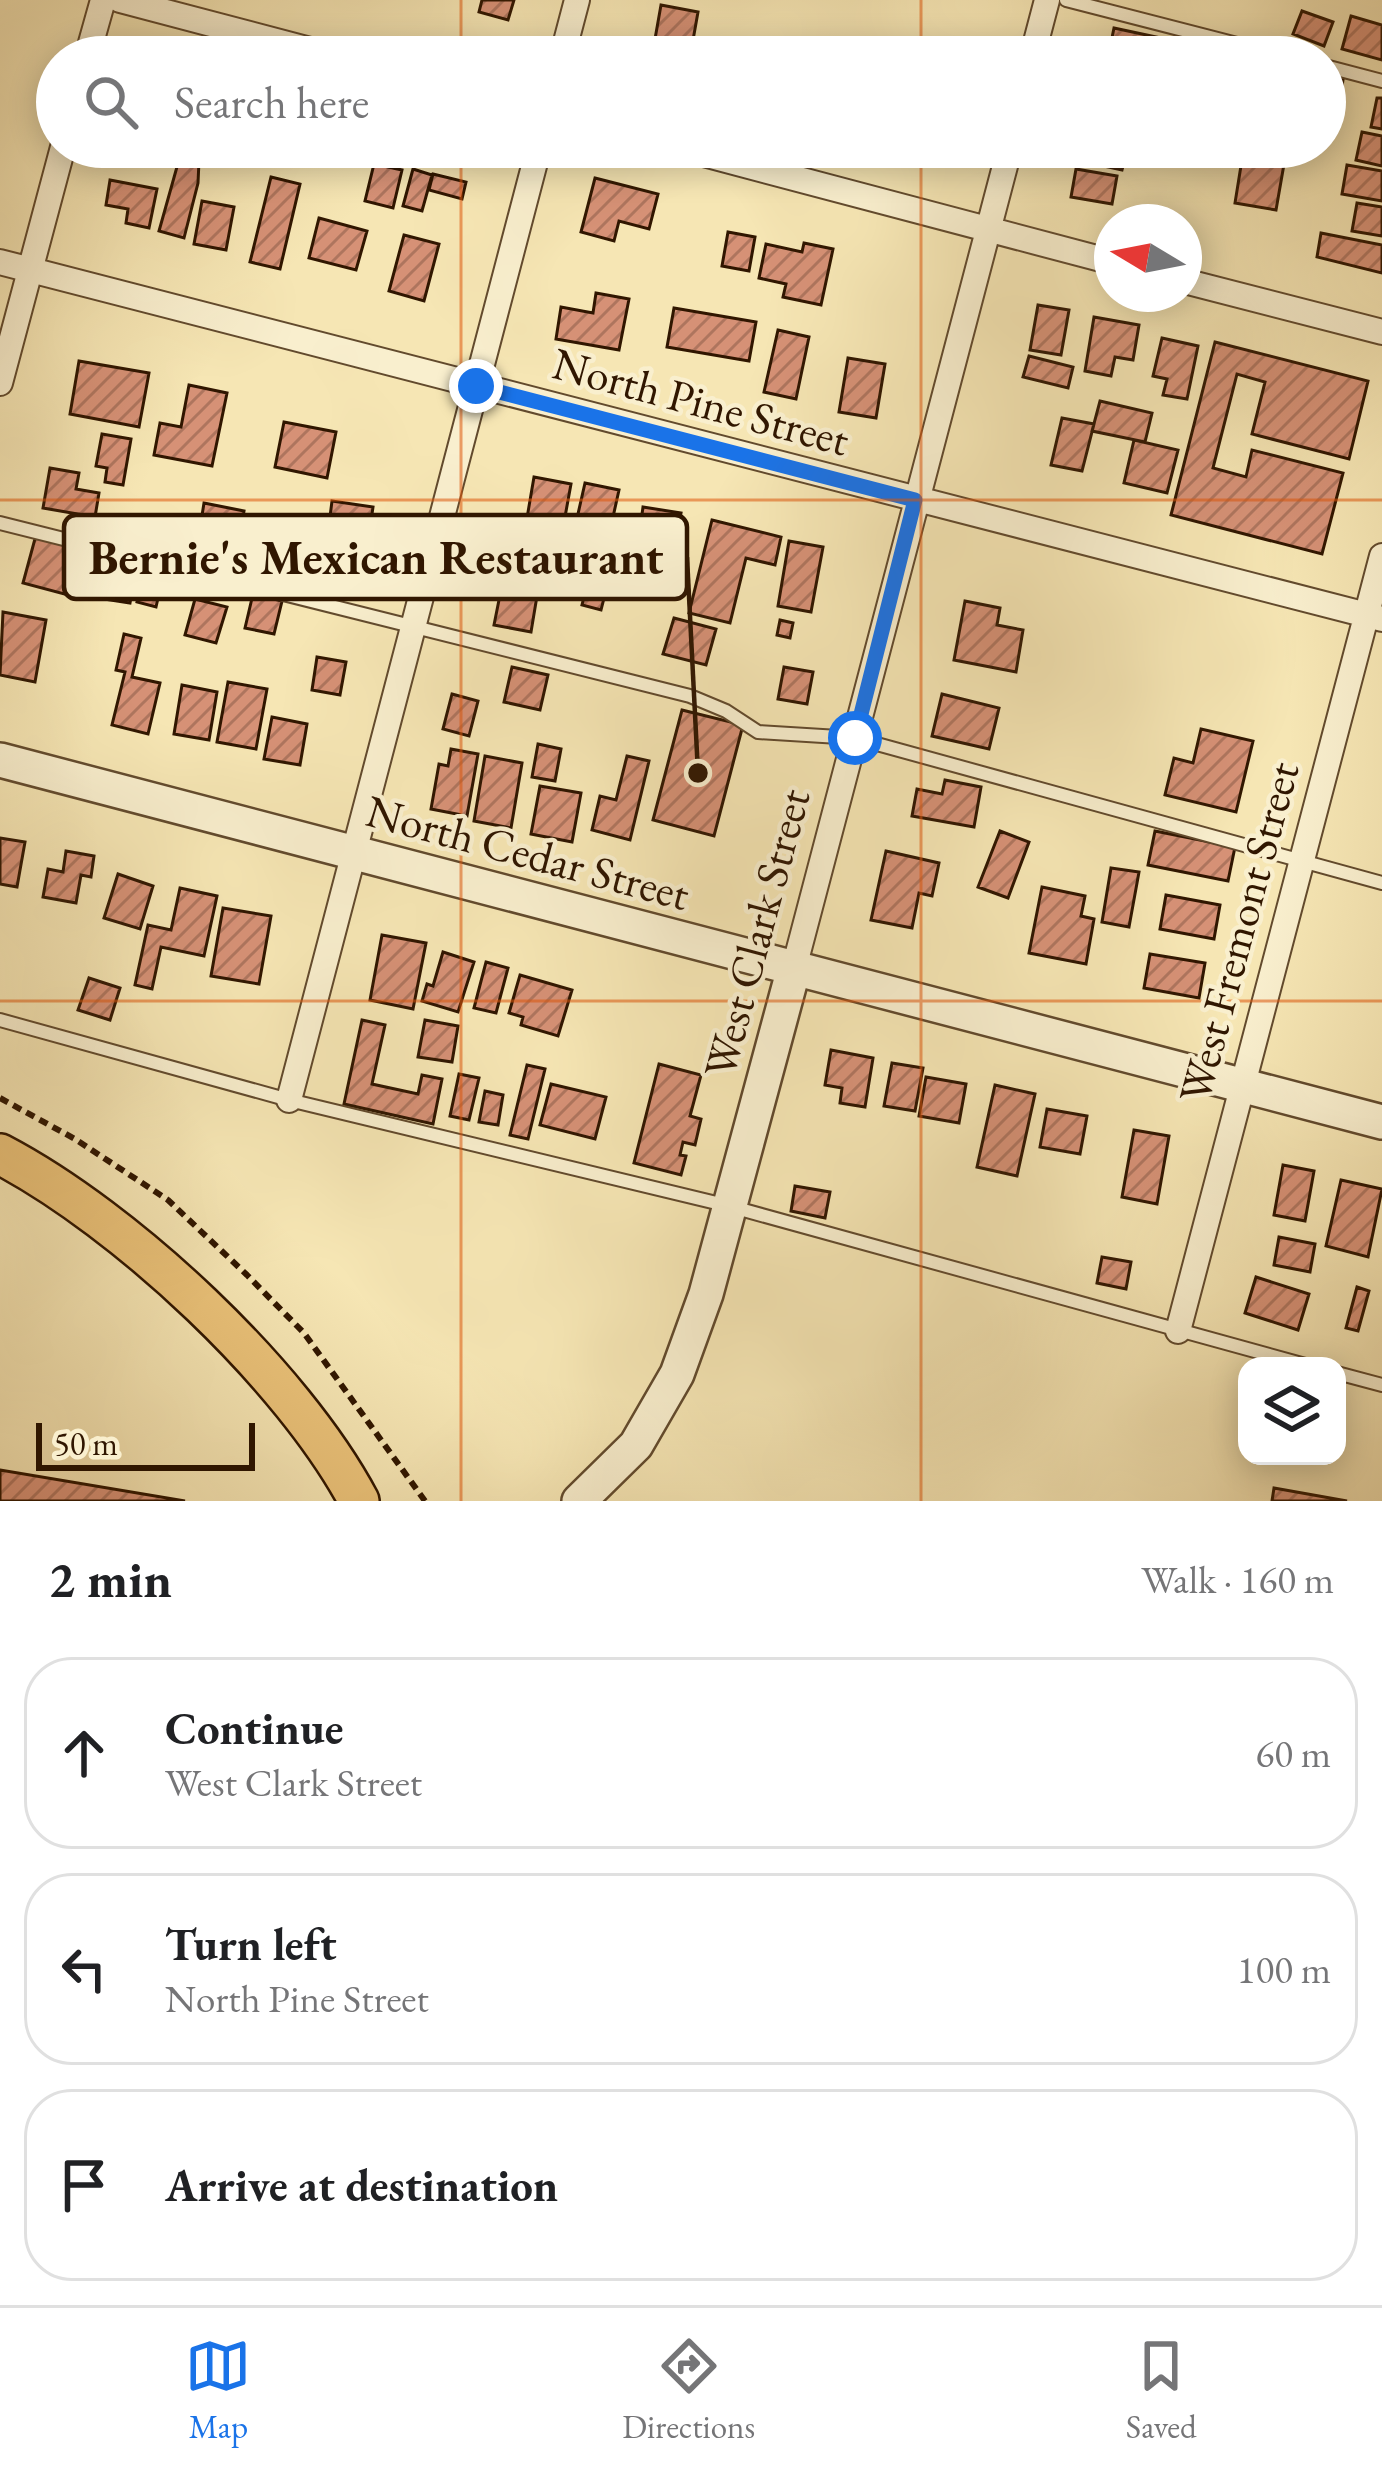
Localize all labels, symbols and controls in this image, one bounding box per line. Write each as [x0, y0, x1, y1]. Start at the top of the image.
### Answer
search box [36, 36, 1346, 168]
icon: search [78, 69, 144, 135]
text: Search here [174, 73, 369, 131]
north arrow [1094, 204, 1202, 312]
street label: North Pine Street [547, 334, 855, 468]
route end [449, 359, 503, 413]
callout: Bernie's Mexican Restaurant [64, 515, 687, 599]
text: Bernie's Mexican Restaurant [88, 526, 664, 588]
route start [828, 711, 882, 765]
street label: West Fremont Street [1165, 755, 1311, 1109]
street label: North Cedar Street [360, 781, 696, 923]
street label: West Clark Street [690, 782, 822, 1084]
map controls [1238, 1357, 1346, 1465]
button: layers [1238, 1357, 1346, 1465]
scale bar [36, 1417, 255, 1470]
text: 50 m [54, 1422, 118, 1465]
text: 2 min [48, 1546, 172, 1612]
text: Walk · 160 m [1141, 1554, 1334, 1605]
text: Continue [165, 1699, 343, 1757]
icon: ahead [51, 1720, 117, 1786]
text: 60 m [1255, 1728, 1331, 1779]
text: West Clark Street [165, 1757, 422, 1808]
text: Turn left [165, 1915, 337, 1973]
icon: left [51, 1936, 117, 2002]
text: 100 m [1237, 1944, 1331, 1995]
text: North Pine Street [165, 1973, 429, 2024]
icon: arrive [51, 2152, 117, 2218]
text: Arrive at destination [165, 2156, 558, 2214]
tab: Map [185, 2333, 251, 2448]
tab: Directions [622, 2333, 755, 2448]
tab: Saved [1126, 2333, 1197, 2448]

